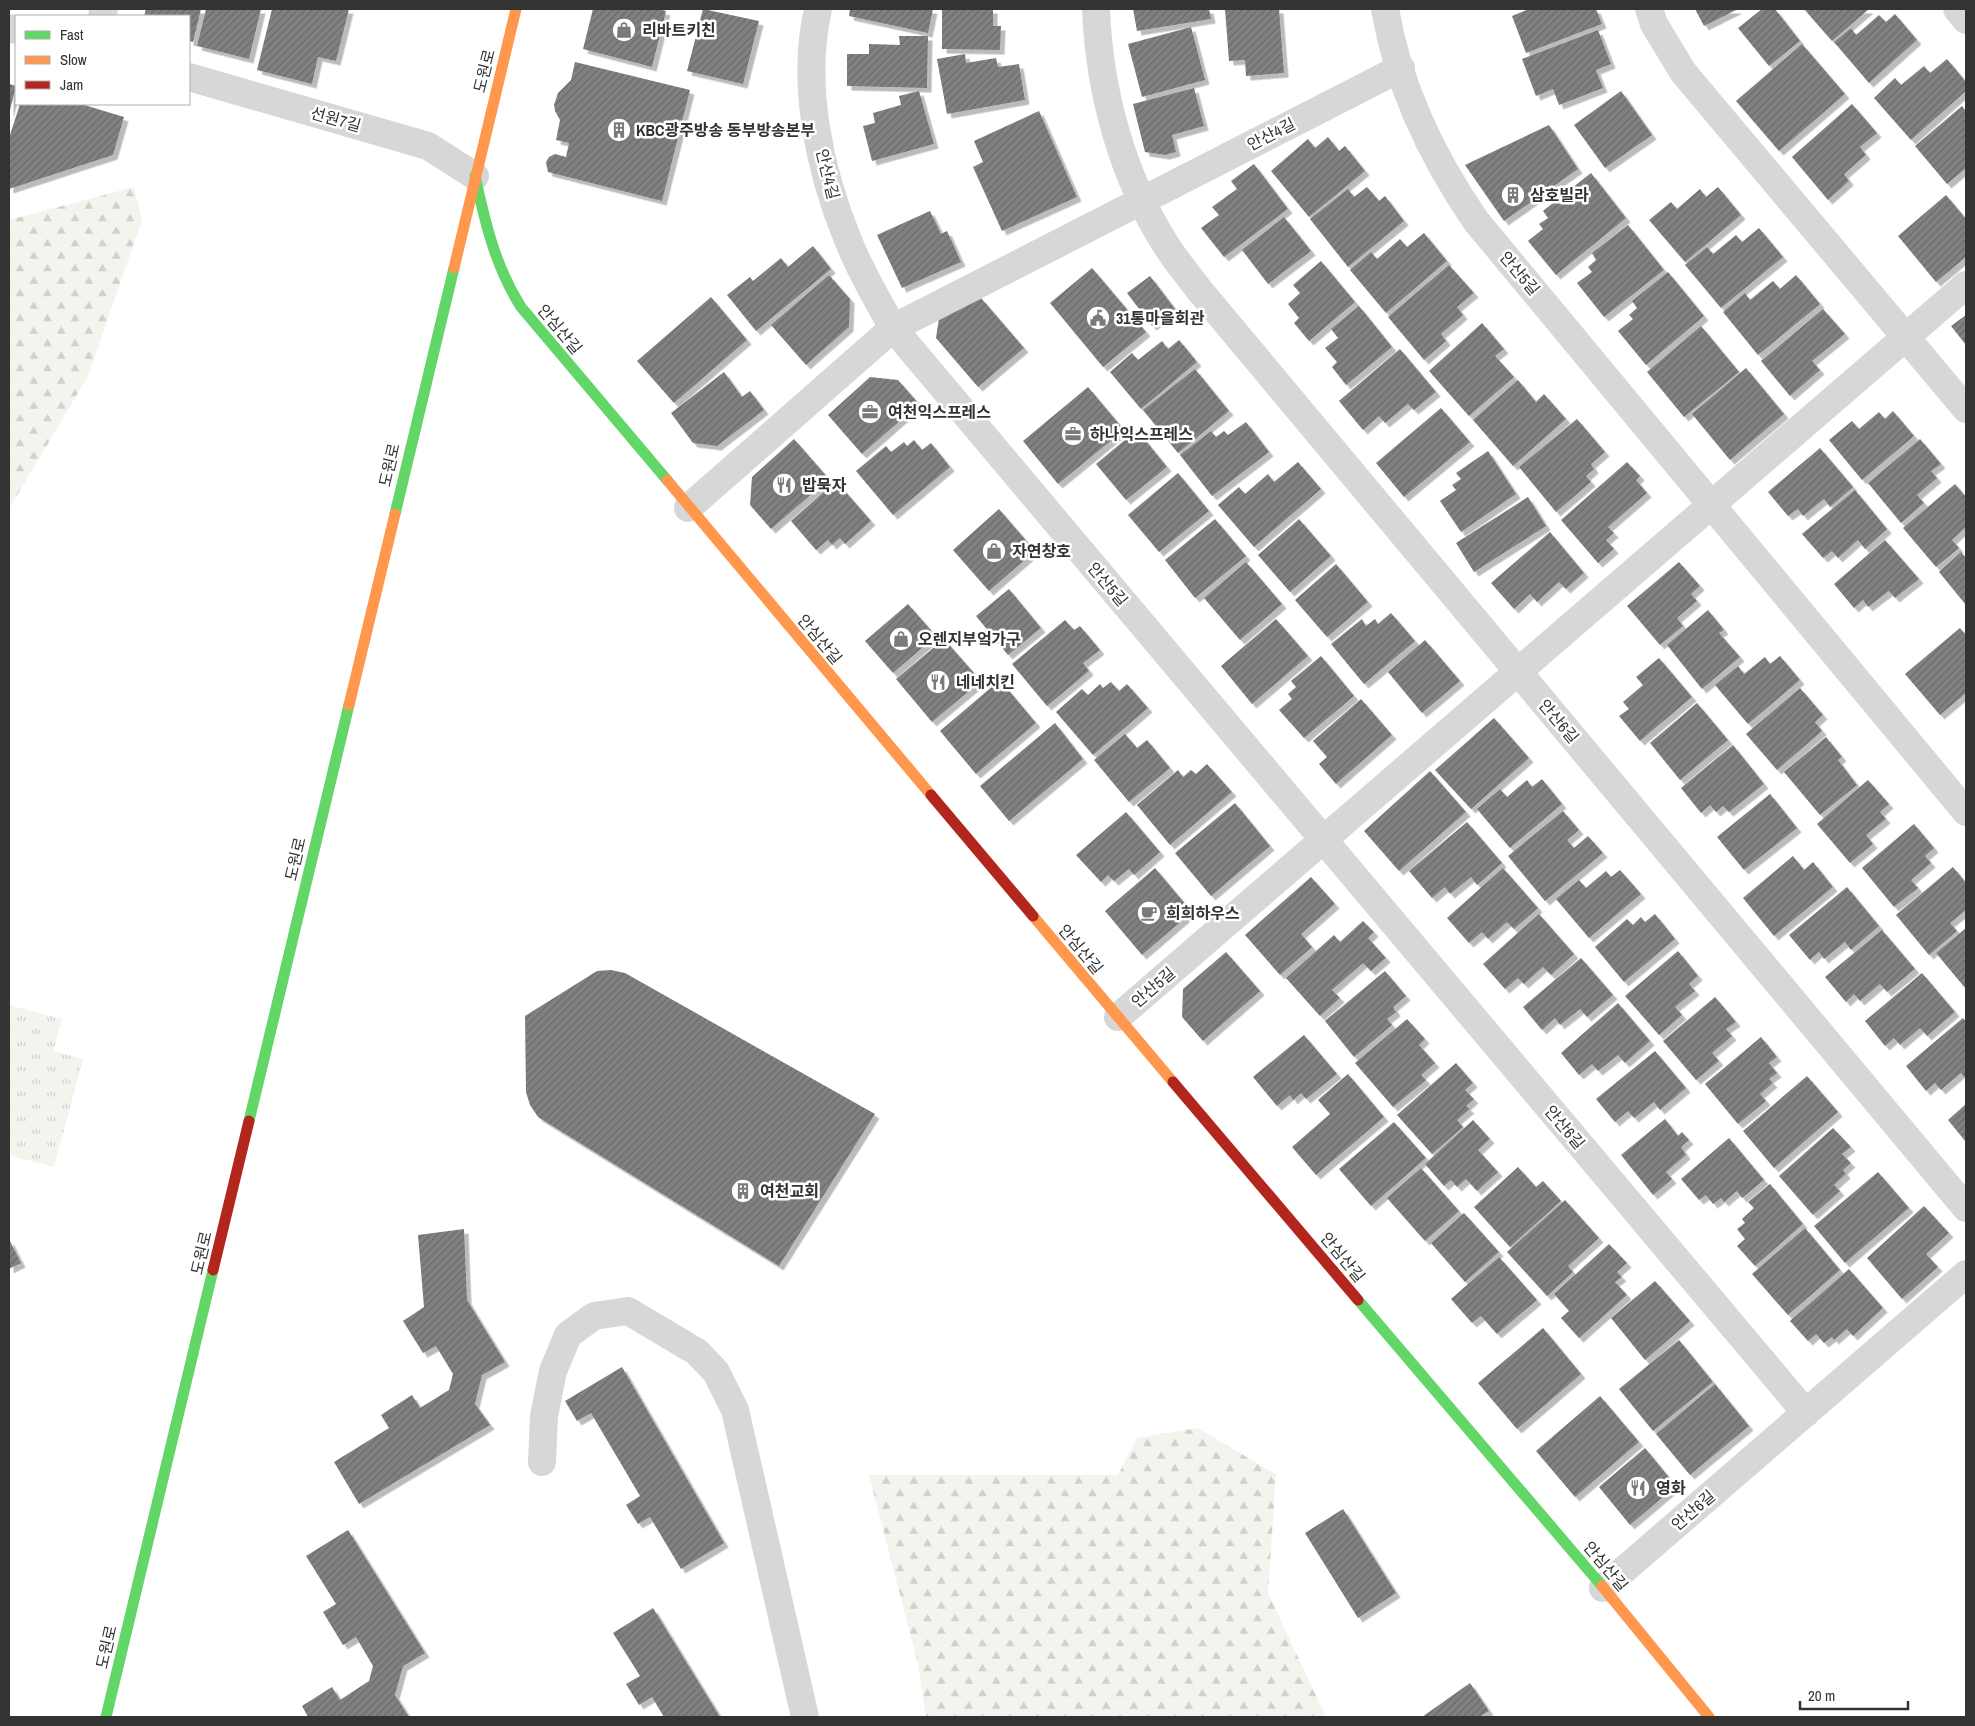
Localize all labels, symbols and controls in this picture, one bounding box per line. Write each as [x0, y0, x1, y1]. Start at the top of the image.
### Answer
legend [15, 15, 190, 105]
shop icon: 리바트키친 [611, 17, 637, 43]
place label: 리바트키친 [642, 19, 716, 41]
text: Fast [60, 24, 84, 45]
street label: 도원로 [468, 47, 500, 95]
text: Slow [60, 49, 87, 70]
text: Jam [60, 74, 83, 95]
street label: 선원7길 [308, 101, 364, 137]
street label: 안산4길 [1243, 113, 1299, 155]
building icon: KBC광주방송 동부방송본부 [606, 117, 632, 143]
place label: KBC광주방송 동부방송본부 [636, 119, 815, 141]
street label: 안산4길 [811, 146, 845, 202]
building icon: 삼호빌라 [1500, 182, 1526, 208]
place label: 삼호빌라 [1530, 184, 1589, 206]
street label: 안산5길 [1495, 246, 1545, 300]
street label: 안심산길 [533, 299, 587, 359]
public building icon: 31통마을회관 [1085, 305, 1111, 331]
place label: 31통마을회관 [1116, 307, 1204, 329]
office icon: 여천익스프레스 [857, 399, 883, 425]
place label: 여천익스프레스 [888, 401, 991, 423]
office icon: 하나익스프레스 [1060, 421, 1086, 447]
place label: 하나익스프레스 [1090, 423, 1193, 445]
street label: 도원로 [373, 441, 405, 489]
restaurant icon: 밥묵자 [771, 472, 797, 498]
place label: 밥묵자 [802, 474, 846, 496]
shop icon: 자연창호 [981, 538, 1007, 564]
place label: 자연창호 [1012, 540, 1071, 562]
street label: 안산5길 [1083, 557, 1133, 611]
street label: 안심산길 [793, 609, 847, 669]
shop icon: 오렌지부엌가구 [888, 626, 914, 652]
place label: 오렌지부엌가구 [918, 628, 1021, 650]
restaurant icon: 네네치킨 [925, 669, 951, 695]
place label: 네네치킨 [956, 671, 1015, 693]
street label: 안산6길 [1534, 694, 1584, 748]
street label: 도원로 [279, 835, 311, 883]
cafe icon: 희희하우스 [1136, 900, 1162, 926]
place label: 희희하우스 [1166, 902, 1240, 924]
street label: 안심산길 [1054, 919, 1108, 979]
street label: 안산5길 [1126, 962, 1180, 1012]
street label: 안산6길 [1540, 1100, 1590, 1154]
building icon: 여천교회 [730, 1178, 756, 1204]
place label: 여천교회 [760, 1180, 819, 1202]
street label: 안심산길 [1316, 1227, 1370, 1287]
street label: 도원로 [185, 1229, 217, 1277]
restaurant icon: 영화 [1625, 1475, 1651, 1501]
place label: 영화 [1656, 1477, 1686, 1499]
street label: 안산6길 [1666, 1485, 1720, 1535]
street label: 안심산길 [1579, 1536, 1633, 1596]
street label: 도원로 [90, 1623, 122, 1671]
scale bar [1800, 1678, 1908, 1710]
text: 20 m [1808, 1685, 1835, 1706]

